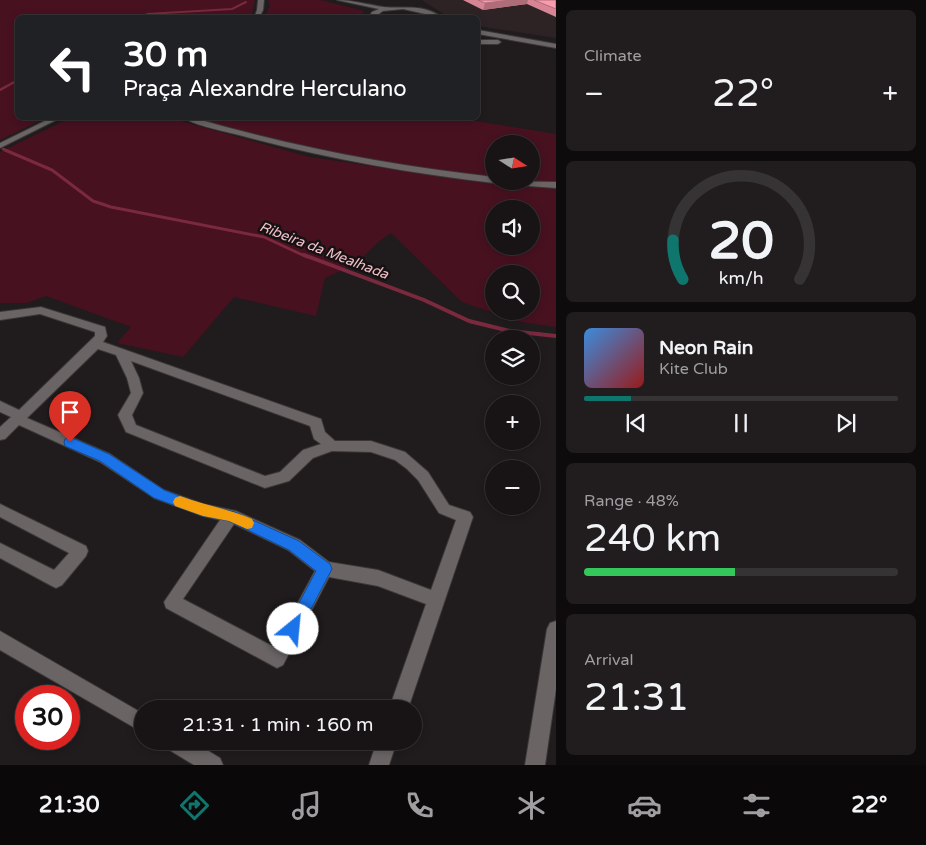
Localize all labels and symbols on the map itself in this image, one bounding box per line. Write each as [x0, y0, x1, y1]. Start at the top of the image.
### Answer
north arrow [485, 135, 540, 190]
water label: Ribeira da Mealhada [257, 218, 392, 283]
pin [49, 391, 91, 442]
position arrow [266, 602, 318, 654]
speed limit sign: 30 [15, 685, 80, 750]

